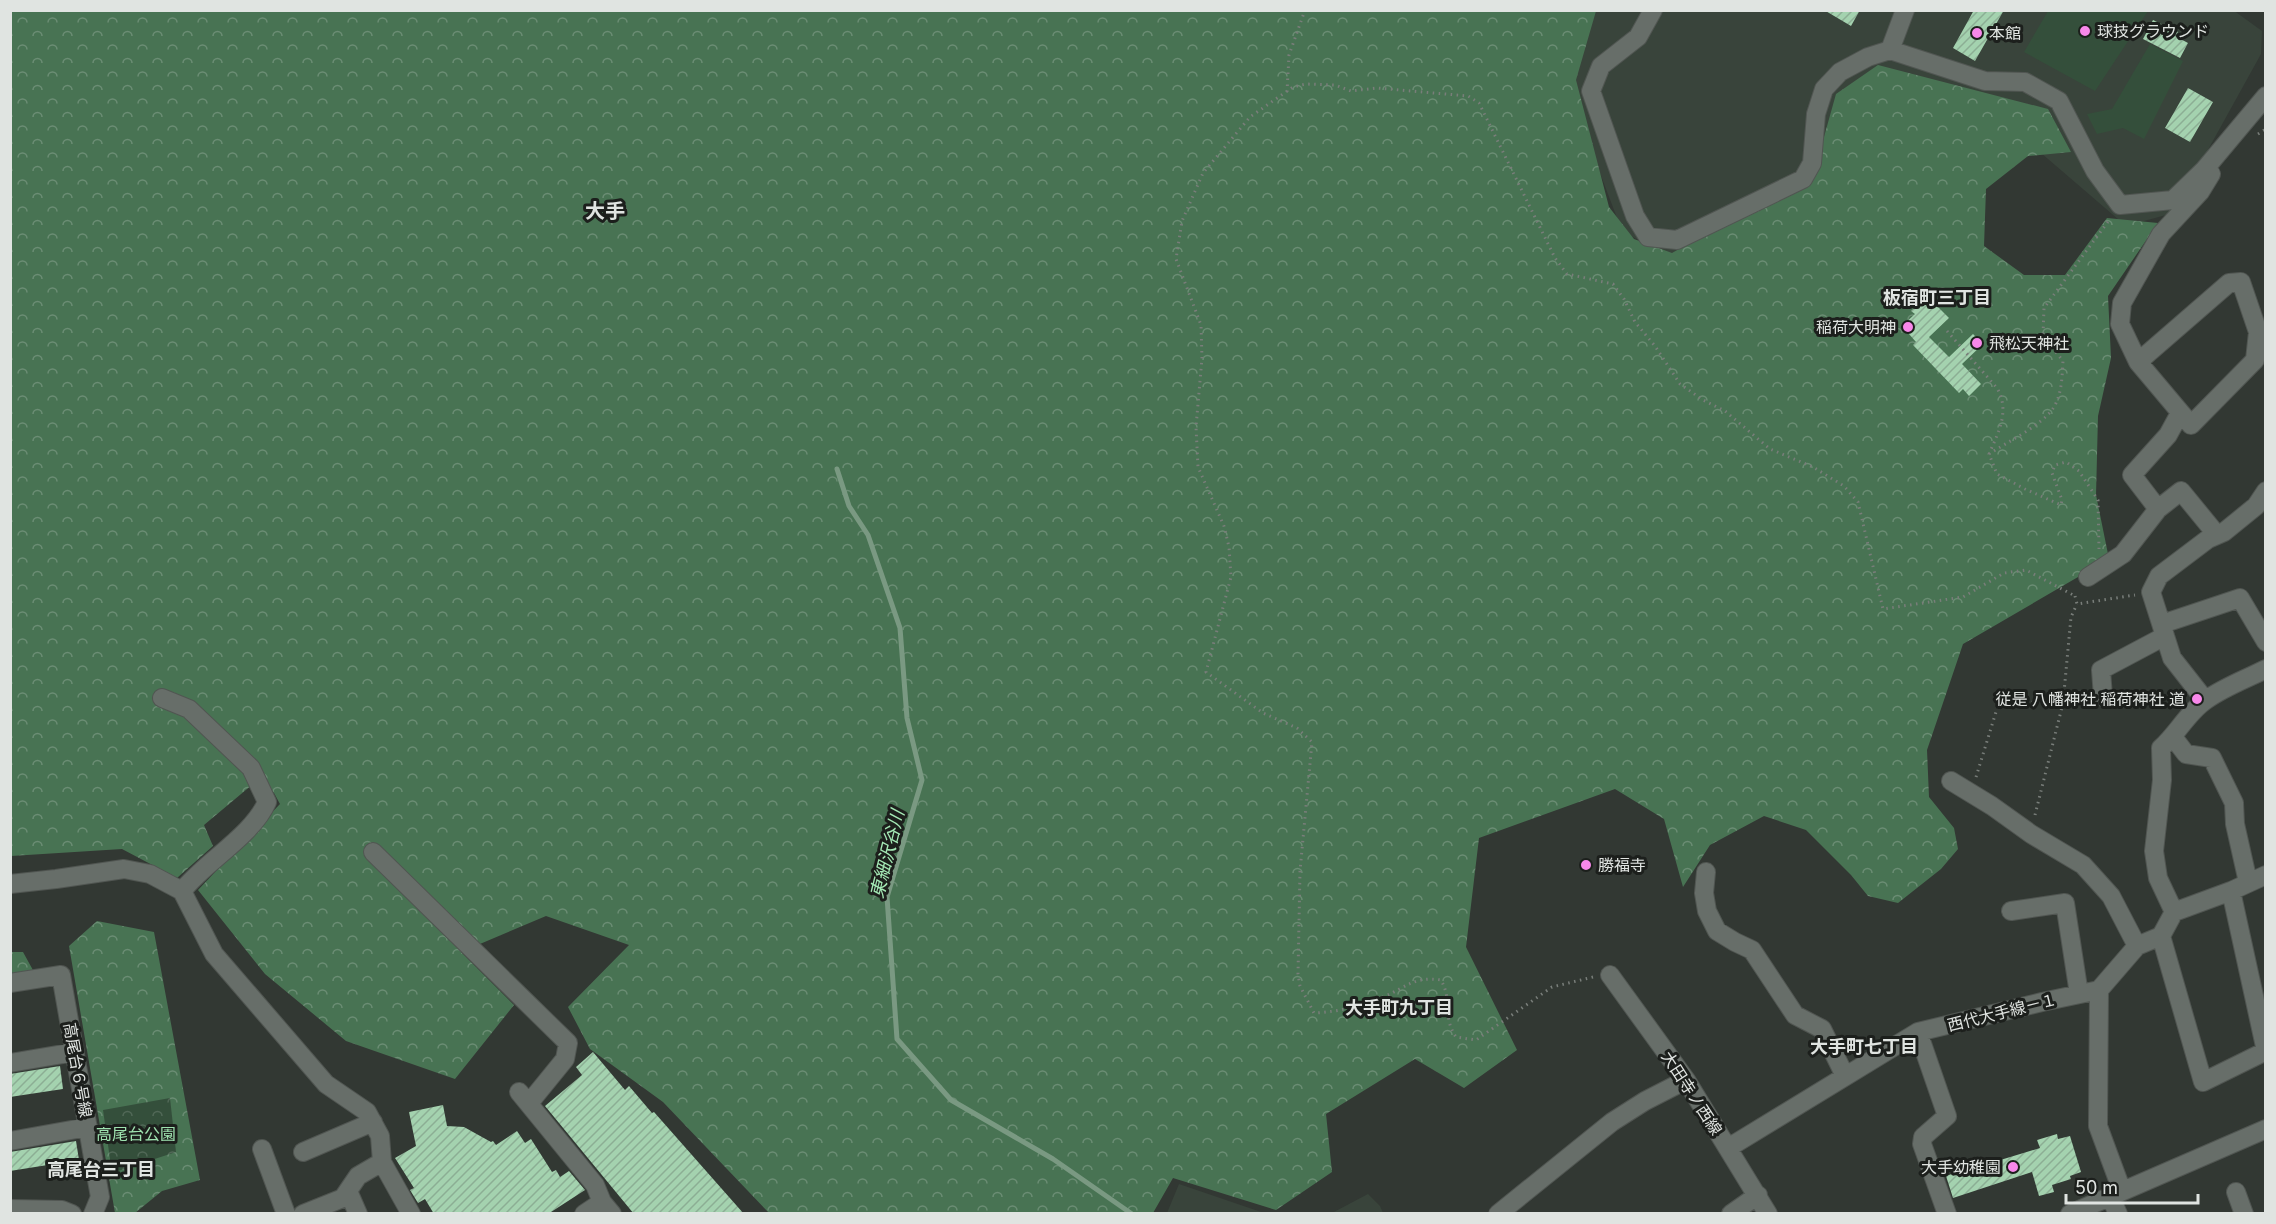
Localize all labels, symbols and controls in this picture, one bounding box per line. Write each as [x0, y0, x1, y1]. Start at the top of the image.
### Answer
place label: 球技グラウンド [2097, 21, 2209, 41]
place label: 本館 [1989, 23, 2021, 43]
marker: 球技グラウンド [2078, 24, 2092, 38]
marker: 本館 [1970, 26, 1984, 40]
district label: 大手 [585, 199, 625, 223]
district label: 板宿町三丁目 [1883, 287, 1991, 308]
place label: 稲荷大明神 [1816, 317, 1896, 337]
marker: 稲荷大明神 [1901, 320, 1915, 334]
place label: 飛松天神社 [1989, 333, 2069, 353]
marker: 飛松天神社 [1970, 336, 1984, 350]
place label: 従是 八幡神社 稲荷神社 道 [1995, 689, 2185, 709]
marker: 従是 八幡神社 稲荷神社 道 [2190, 692, 2204, 706]
water label: 東細沢谷川 [866, 806, 909, 900]
place label: 勝福寺 [1598, 855, 1646, 875]
marker: 勝福寺 [1579, 858, 1593, 872]
street label: 西代大手線－１ [1945, 989, 2059, 1035]
district label: 大手町九丁目 [1345, 997, 1453, 1018]
street label: 高尾台６号線 [60, 1021, 96, 1119]
district label: 大手町七丁目 [1810, 1036, 1918, 1057]
street label: 大田寺ノ西線 [1657, 1047, 1727, 1139]
park label: 高尾台公園 [96, 1124, 176, 1144]
place label: 大手幼稚園 [1921, 1157, 2001, 1177]
district label: 高尾台三丁目 [47, 1159, 155, 1180]
marker: 大手幼稚園 [2006, 1160, 2020, 1174]
scale bar [2066, 1167, 2198, 1205]
text: 50 m [2075, 1177, 2118, 1198]

